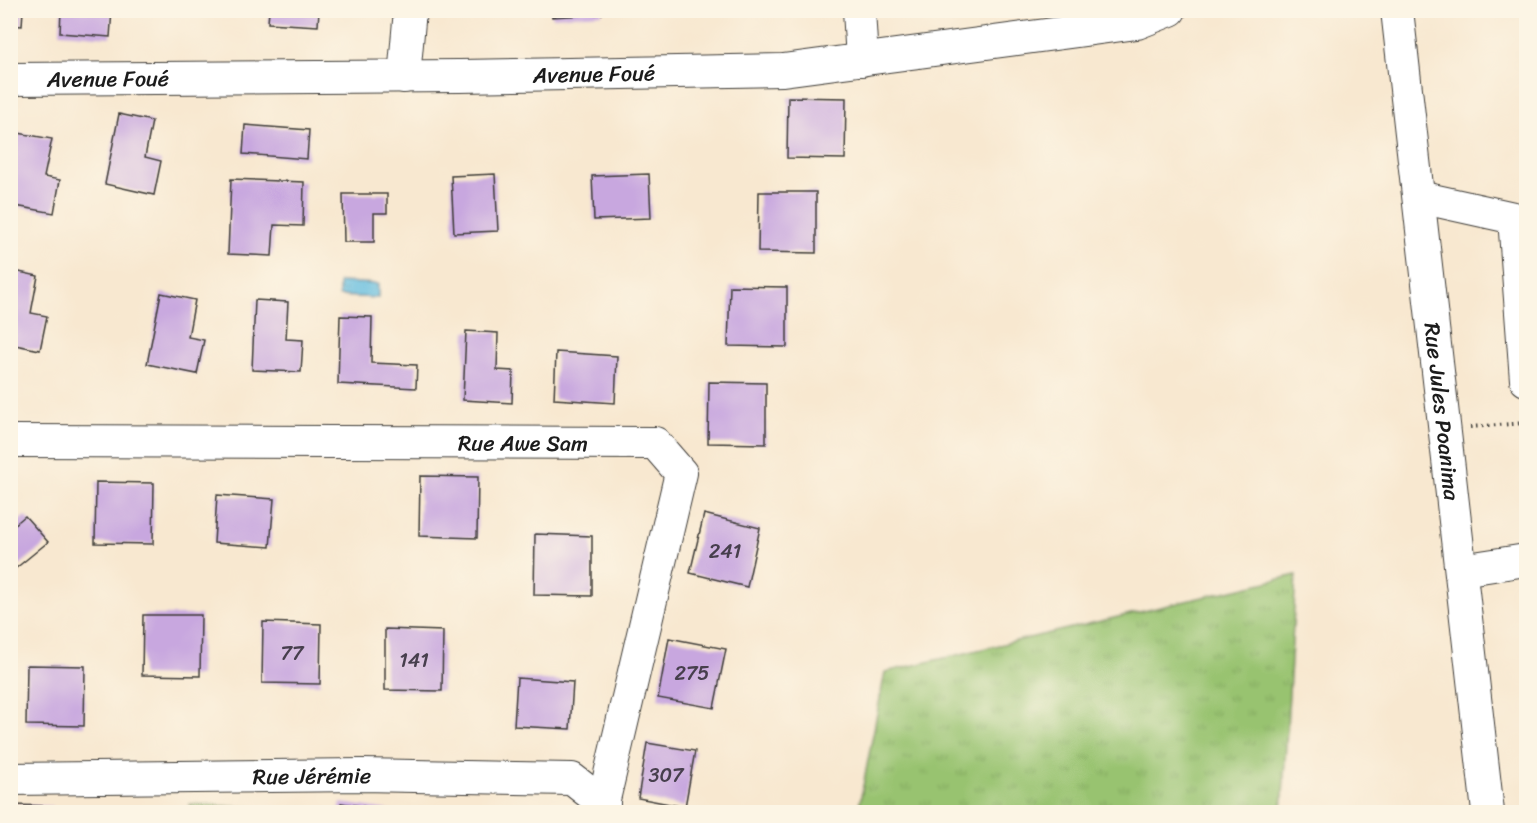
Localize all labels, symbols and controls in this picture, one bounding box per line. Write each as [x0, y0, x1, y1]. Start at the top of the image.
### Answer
street label: Avenue Foué [531, 53, 655, 95]
street label: Avenue Foué [46, 59, 169, 99]
street label: Rue Jules Poanima [1413, 321, 1472, 503]
street label: Rue Awe Sam [458, 423, 588, 463]
house number: 241 [709, 534, 741, 569]
house number: 77 [281, 636, 305, 671]
house number: 141 [399, 643, 429, 678]
house number: 275 [674, 656, 710, 691]
street label: Rue Jérémie [253, 756, 372, 796]
house number: 307 [648, 758, 685, 793]

